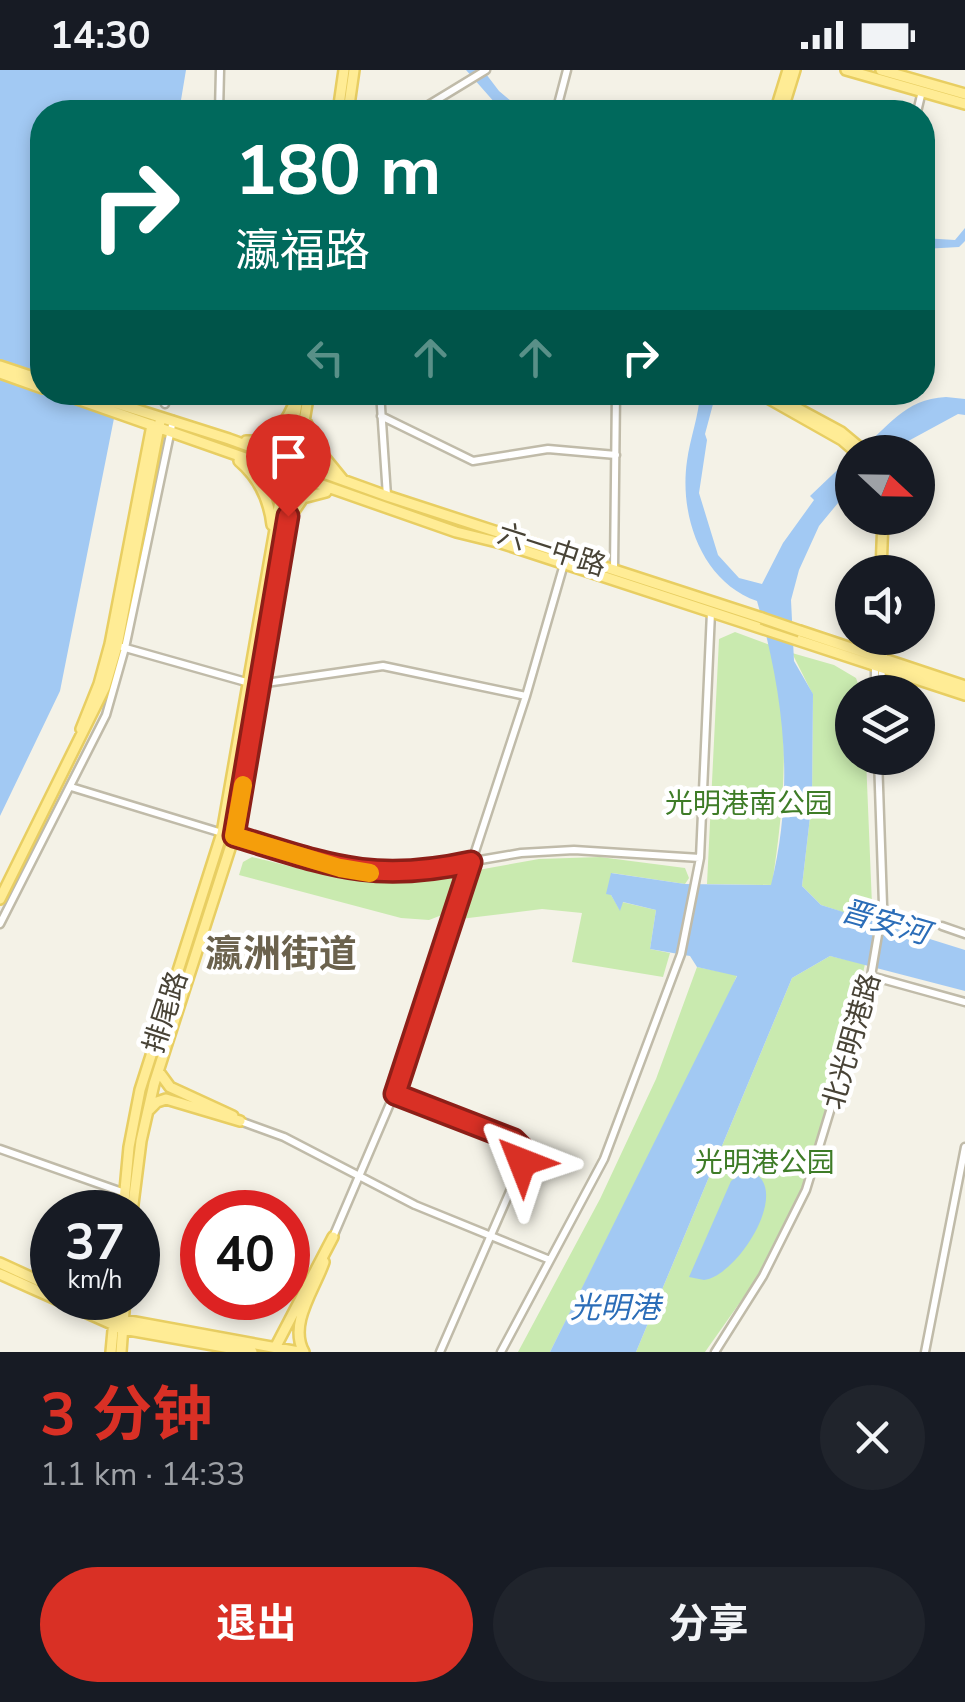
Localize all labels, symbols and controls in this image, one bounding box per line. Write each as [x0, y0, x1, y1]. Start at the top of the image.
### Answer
text: 14:30 [50, 10, 151, 61]
text: 180 m [235, 123, 441, 219]
icon: right [70, 140, 200, 270]
text: 瀛福路 [235, 221, 370, 282]
icon: left [298, 330, 353, 385]
icon: ahead [403, 330, 458, 385]
icon: ahead [508, 330, 563, 385]
icon: right [613, 330, 668, 385]
pin [246, 414, 331, 517]
icon: arrive [261, 429, 316, 484]
north arrow [835, 435, 935, 535]
map controls [835, 435, 935, 775]
street label: 六一中路 [493, 515, 611, 585]
button: sound [835, 555, 935, 655]
button: layers [835, 675, 935, 775]
park label: 光明港南公园 [665, 785, 833, 823]
water label: 晋安河 [836, 890, 939, 956]
district label: 瀛洲街道 [205, 929, 357, 980]
street label: 排尾路 [135, 966, 197, 1058]
street label: 北光明港路 [814, 969, 890, 1114]
position arrow [470, 1110, 574, 1214]
park label: 光明港公园 [695, 1144, 835, 1182]
speed limit sign: 40 [180, 1190, 310, 1320]
text: 37 [65, 1208, 125, 1277]
text: km/h [67, 1263, 123, 1297]
water label: 光明港 [570, 1288, 664, 1329]
text: 3 分钟 [40, 1374, 212, 1456]
button: close [820, 1385, 925, 1490]
text: 1.1 km · 14:33 [40, 1453, 245, 1496]
button: 退出 [40, 1567, 473, 1682]
button: 分享 [493, 1567, 925, 1682]

